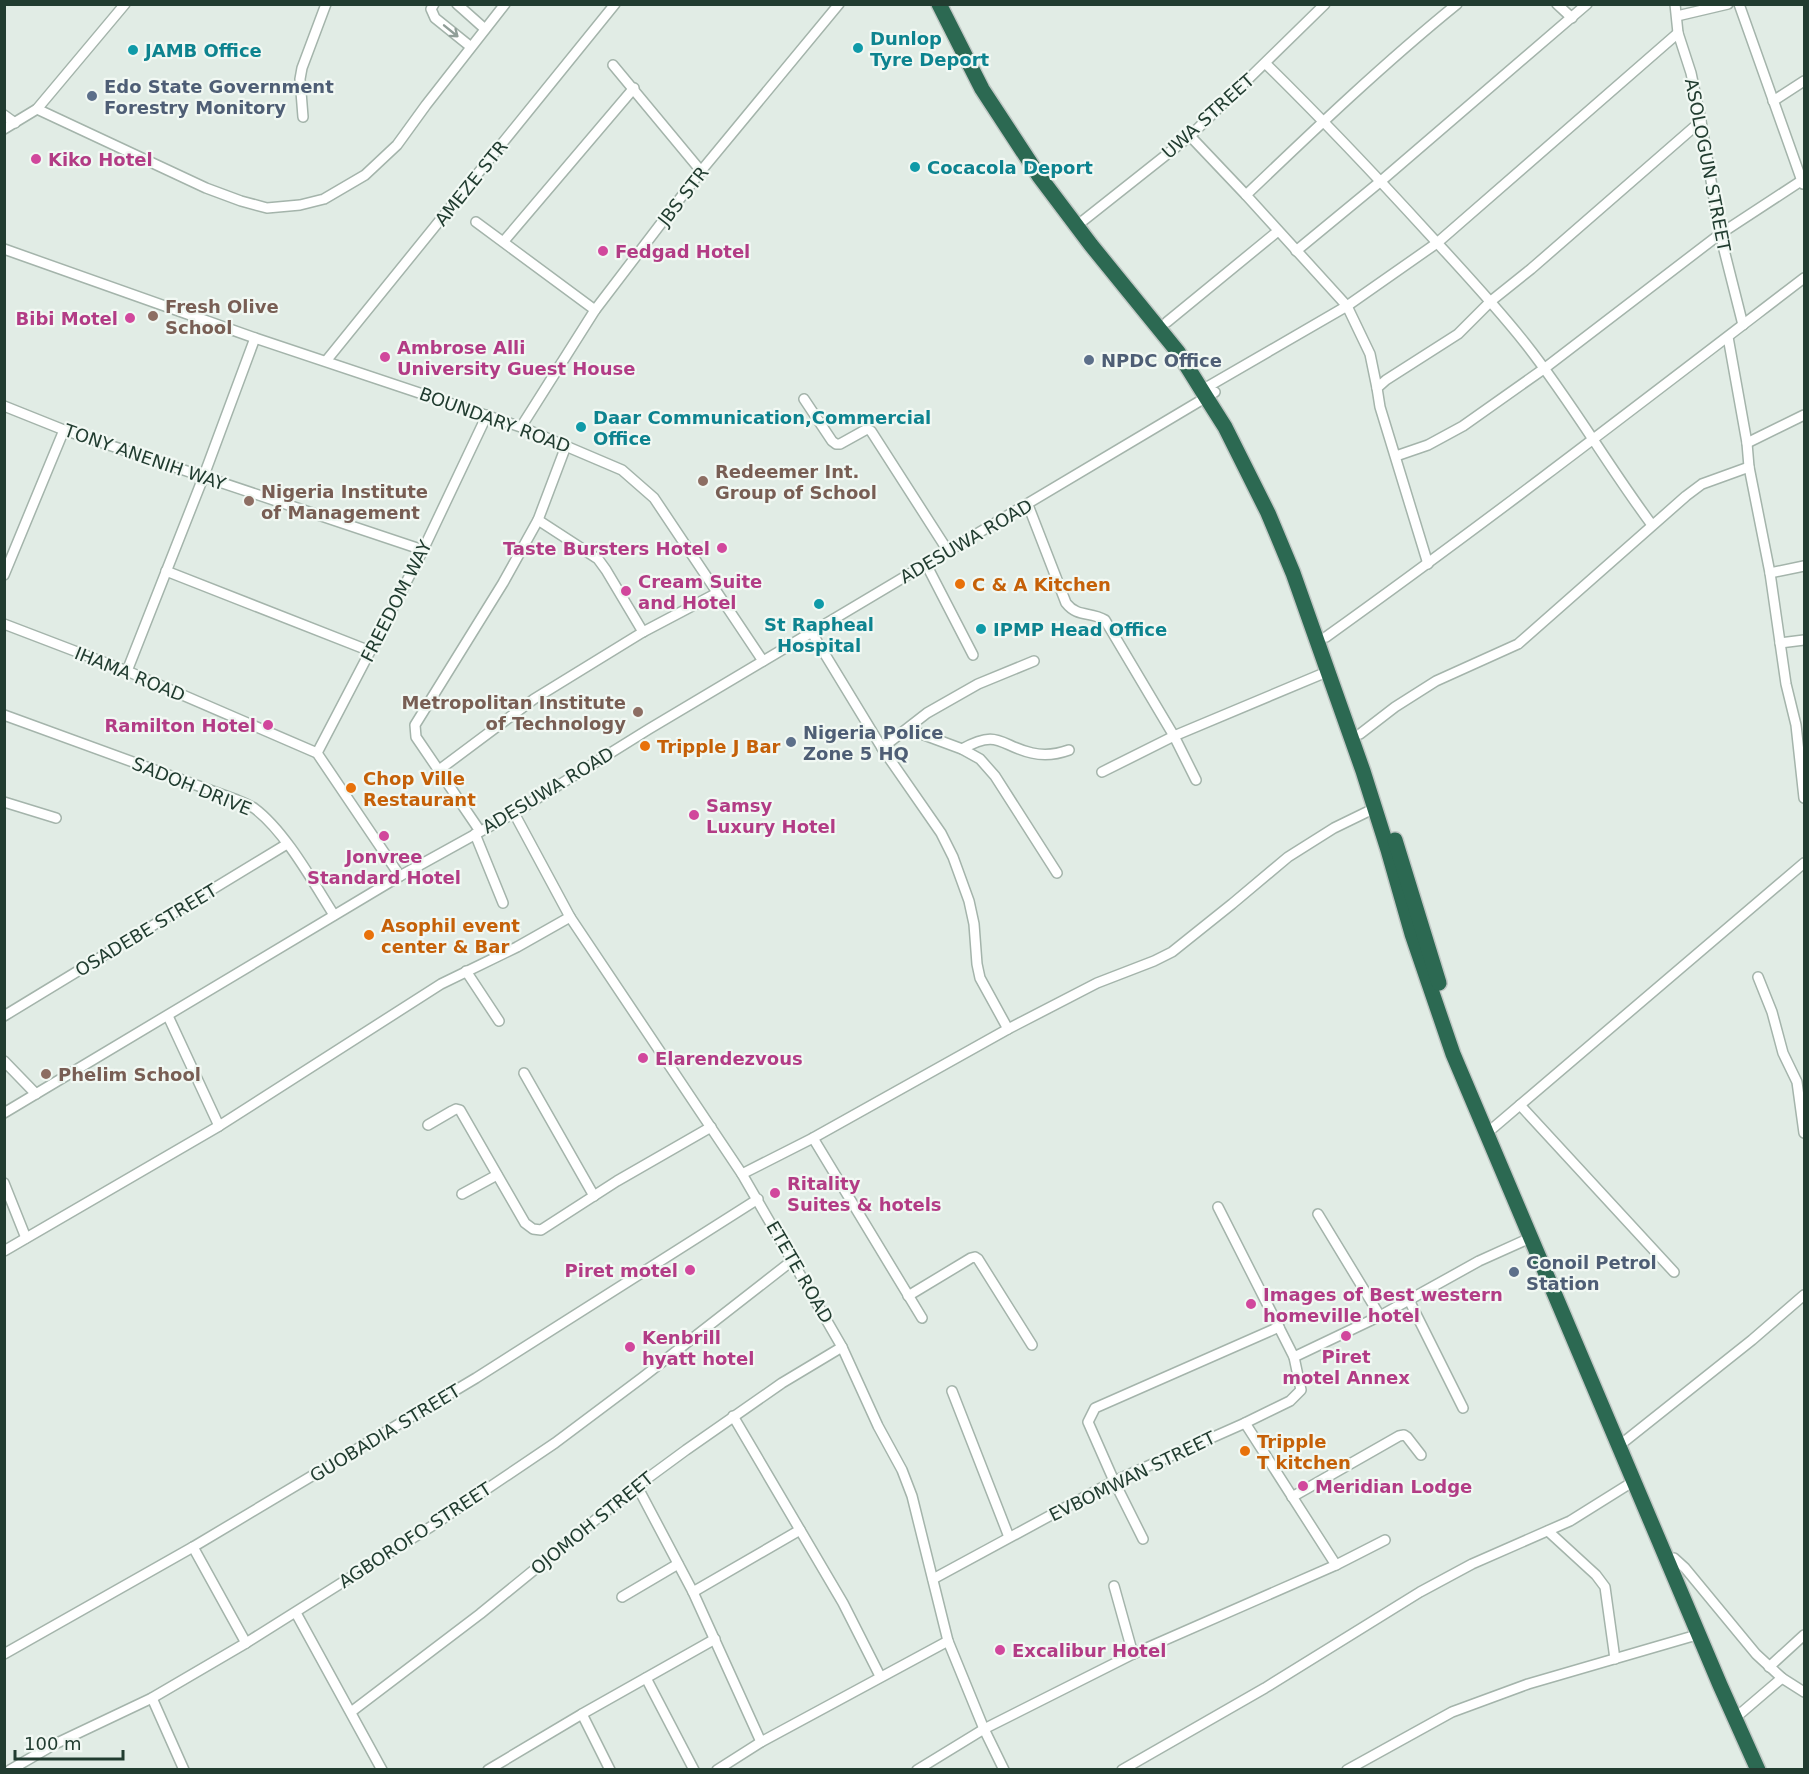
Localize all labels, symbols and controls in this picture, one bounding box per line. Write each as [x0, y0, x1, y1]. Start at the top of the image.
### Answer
one-way arrow [443, 24, 459, 37]
place label: Dunlop Tyre Deport [870, 28, 990, 70]
place label: JAMB Office [143, 40, 262, 61]
marker: Dunlop Tyre Deport [851, 41, 865, 55]
marker: JAMB Office [126, 43, 140, 57]
street label: UWA STREET [1158, 68, 1259, 163]
place label: Edo State Government Forestry Monitory [104, 76, 334, 118]
street label: ASOLOGUN STREET [1681, 76, 1735, 255]
marker: Edo State Government Forestry Monitory [85, 89, 99, 103]
street label: AMEZE STR [430, 136, 512, 230]
place label: Kiko Hotel [48, 149, 153, 170]
marker: Kiko Hotel [29, 152, 43, 166]
place label: Cocacola Deport [927, 157, 1093, 178]
marker: Cocacola Deport [908, 160, 922, 174]
street label: JBS STR [653, 162, 713, 231]
place label: Fedgad Hotel [615, 241, 750, 262]
marker: Fedgad Hotel [596, 244, 610, 258]
place label: Fresh Olive School [165, 296, 279, 338]
place label: Bibi Motel [16, 308, 118, 329]
marker: Fresh Olive School [146, 309, 160, 323]
marker: Bibi Motel [123, 311, 137, 325]
place label: Ambrose Alli University Guest House [397, 337, 635, 379]
marker: Ambrose Alli University Guest House [378, 350, 392, 364]
place label: NPDC Office [1101, 350, 1222, 371]
marker: NPDC Office [1082, 353, 1096, 367]
street label: BOUNDARY ROAD [417, 383, 573, 457]
place label: Daar Communication,Commercial Office [593, 407, 931, 449]
street label: TONY ANENIH WAY [61, 419, 229, 495]
marker: Daar Communication,Commercial Office [574, 420, 588, 434]
place label: Redeemer Int. Group of School [715, 461, 877, 503]
marker: Redeemer Int. Group of School [696, 474, 710, 488]
place label: Nigeria Institute of Management [261, 481, 428, 523]
marker: Nigeria Institute of Management [242, 494, 256, 508]
street label: ADESUWA ROAD [896, 495, 1036, 587]
street label: FREEDOM WAY [356, 536, 436, 665]
place label: Taste Bursters Hotel [503, 538, 710, 559]
marker: Taste Bursters Hotel [715, 541, 729, 555]
place label: Cream Suite and Hotel [638, 571, 762, 613]
place label: C & A Kitchen [972, 574, 1111, 595]
marker: C & A Kitchen [953, 577, 967, 591]
marker: Cream Suite and Hotel [619, 584, 633, 598]
marker: St Rapheal Hospital [812, 597, 826, 611]
place label: St Rapheal Hospital [764, 614, 874, 656]
place label: IPMP Head Office [993, 619, 1167, 640]
marker: IPMP Head Office [974, 622, 988, 636]
street label: IHAMA ROAD [72, 642, 188, 706]
place label: Metropolitan Institute of Technology [401, 692, 626, 734]
marker: Metropolitan Institute of Technology [631, 705, 645, 719]
place label: Ramilton Hotel [104, 715, 256, 736]
marker: Ramilton Hotel [261, 718, 275, 732]
place label: Nigeria Police Zone 5 HQ [803, 722, 944, 764]
marker: Nigeria Police Zone 5 HQ [784, 735, 798, 749]
place label: Tripple J Bar [657, 736, 781, 757]
marker: Tripple J Bar [638, 739, 652, 753]
street label: ADESUWA ROAD [479, 742, 617, 838]
street label: SADOH DRIVE [129, 753, 255, 819]
place label: Chop Ville Restaurant [363, 768, 476, 810]
marker: Chop Ville Restaurant [344, 781, 358, 795]
place label: Samsy Luxury Hotel [706, 795, 836, 837]
marker: Samsy Luxury Hotel [687, 808, 701, 822]
marker: Jonvree Standard Hotel [377, 829, 391, 843]
place label: Jonvree Standard Hotel [307, 846, 461, 888]
street label: OSADEBE STREET [71, 879, 222, 981]
place label: Asophil event center & Bar [381, 915, 520, 957]
marker: Asophil event center & Bar [362, 928, 376, 942]
place label: Elarendezvous [655, 1048, 803, 1069]
marker: Elarendezvous [636, 1051, 650, 1065]
place label: Phelim School [58, 1064, 201, 1085]
marker: Phelim School [39, 1067, 53, 1081]
place label: Ritality Suites & hotels [787, 1173, 942, 1215]
marker: Ritality Suites & hotels [768, 1186, 782, 1200]
street label: ETETE ROAD [762, 1217, 838, 1327]
place label: Conoil Petrol Station [1526, 1252, 1657, 1294]
place label: Piret motel [565, 1260, 678, 1281]
marker: Piret motel [683, 1263, 697, 1277]
marker: Conoil Petrol Station [1507, 1265, 1521, 1279]
place label: Images of Best western homeville hotel [1263, 1284, 1503, 1326]
marker: Images of Best western homeville hotel [1244, 1297, 1258, 1311]
place label: Kenbrill hyatt hotel [642, 1327, 754, 1369]
marker: Piret motel Annex [1339, 1329, 1353, 1343]
marker: Kenbrill hyatt hotel [623, 1340, 637, 1354]
place label: Piret motel Annex [1282, 1346, 1410, 1388]
street label: GUOBADIA STREET [306, 1379, 465, 1486]
street label: EVBOMWAN STREET [1045, 1426, 1219, 1525]
place label: Tripple T kitchen [1257, 1431, 1351, 1473]
marker: Tripple T kitchen [1238, 1444, 1252, 1458]
street label: OJOMOH STREET [527, 1467, 658, 1579]
place label: Meridian Lodge [1315, 1476, 1472, 1497]
street label: AGBOROFO STREET [335, 1477, 496, 1592]
marker: Meridian Lodge [1296, 1479, 1310, 1493]
place label: Excalibur Hotel [1012, 1640, 1166, 1661]
marker: Excalibur Hotel [993, 1643, 1007, 1657]
scale bar [15, 1723, 123, 1761]
text: 100 m [24, 1733, 82, 1754]

